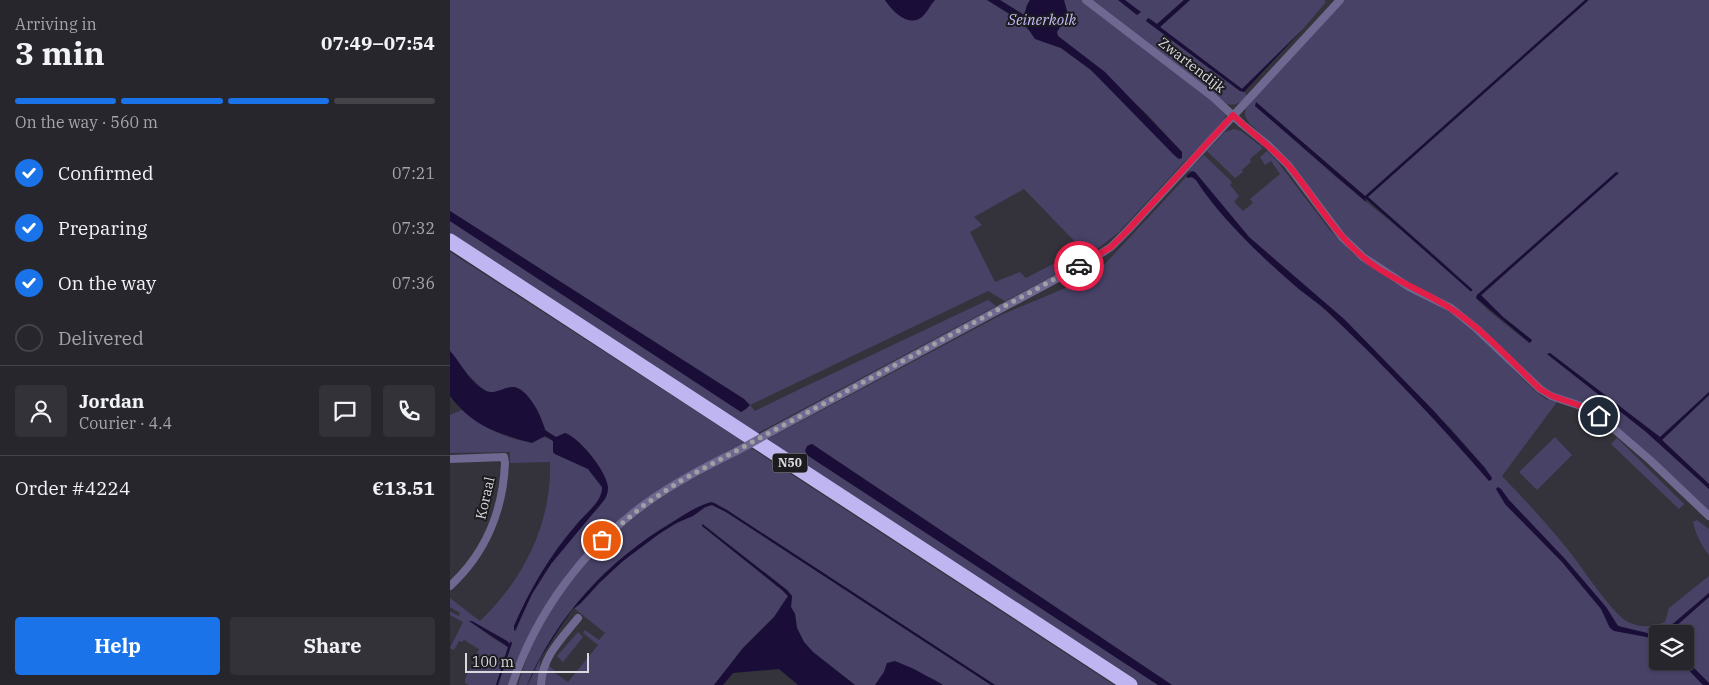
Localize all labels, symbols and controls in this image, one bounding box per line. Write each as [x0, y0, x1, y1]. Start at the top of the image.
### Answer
water label: Seinerkolk [1007, 10, 1076, 29]
text: Arriving in [15, 14, 97, 34]
text: 07:49–07:54 [321, 31, 435, 55]
text: 3 min [15, 32, 105, 74]
street label: Zwartendijk [1155, 33, 1230, 97]
text: On the way · 560 m [15, 112, 158, 132]
icon: check [15, 159, 43, 187]
text: Confirmed [58, 161, 153, 185]
text: 07:21 [392, 163, 435, 183]
icon: check [15, 214, 43, 242]
text: Preparing [58, 216, 147, 240]
text: 07:32 [392, 218, 435, 238]
courier [1054, 241, 1104, 291]
icon: car [1065, 252, 1093, 280]
icon: check [15, 269, 43, 297]
text: On the way [58, 271, 156, 295]
text: 07:36 [392, 273, 435, 293]
text: Delivered [58, 326, 144, 350]
button: person [15, 385, 67, 437]
button: chat [319, 385, 371, 437]
button: phone [383, 385, 435, 437]
text: Jordan [79, 389, 144, 413]
pin [1578, 395, 1620, 437]
icon: home [1585, 402, 1613, 430]
text: Courier · 4.4 [79, 413, 172, 433]
road number: N50 [772, 453, 808, 472]
street label: Koraal [471, 475, 499, 521]
text: Order #4224 [15, 476, 130, 500]
text: €13.51 [372, 476, 435, 500]
pin [581, 519, 623, 561]
icon: bag [588, 526, 616, 554]
button: Help [15, 617, 220, 675]
button: Share [230, 617, 435, 675]
map controls [1649, 625, 1694, 670]
button: layers [1649, 625, 1694, 670]
scale bar [465, 650, 589, 673]
text: 100 m [472, 653, 514, 671]

